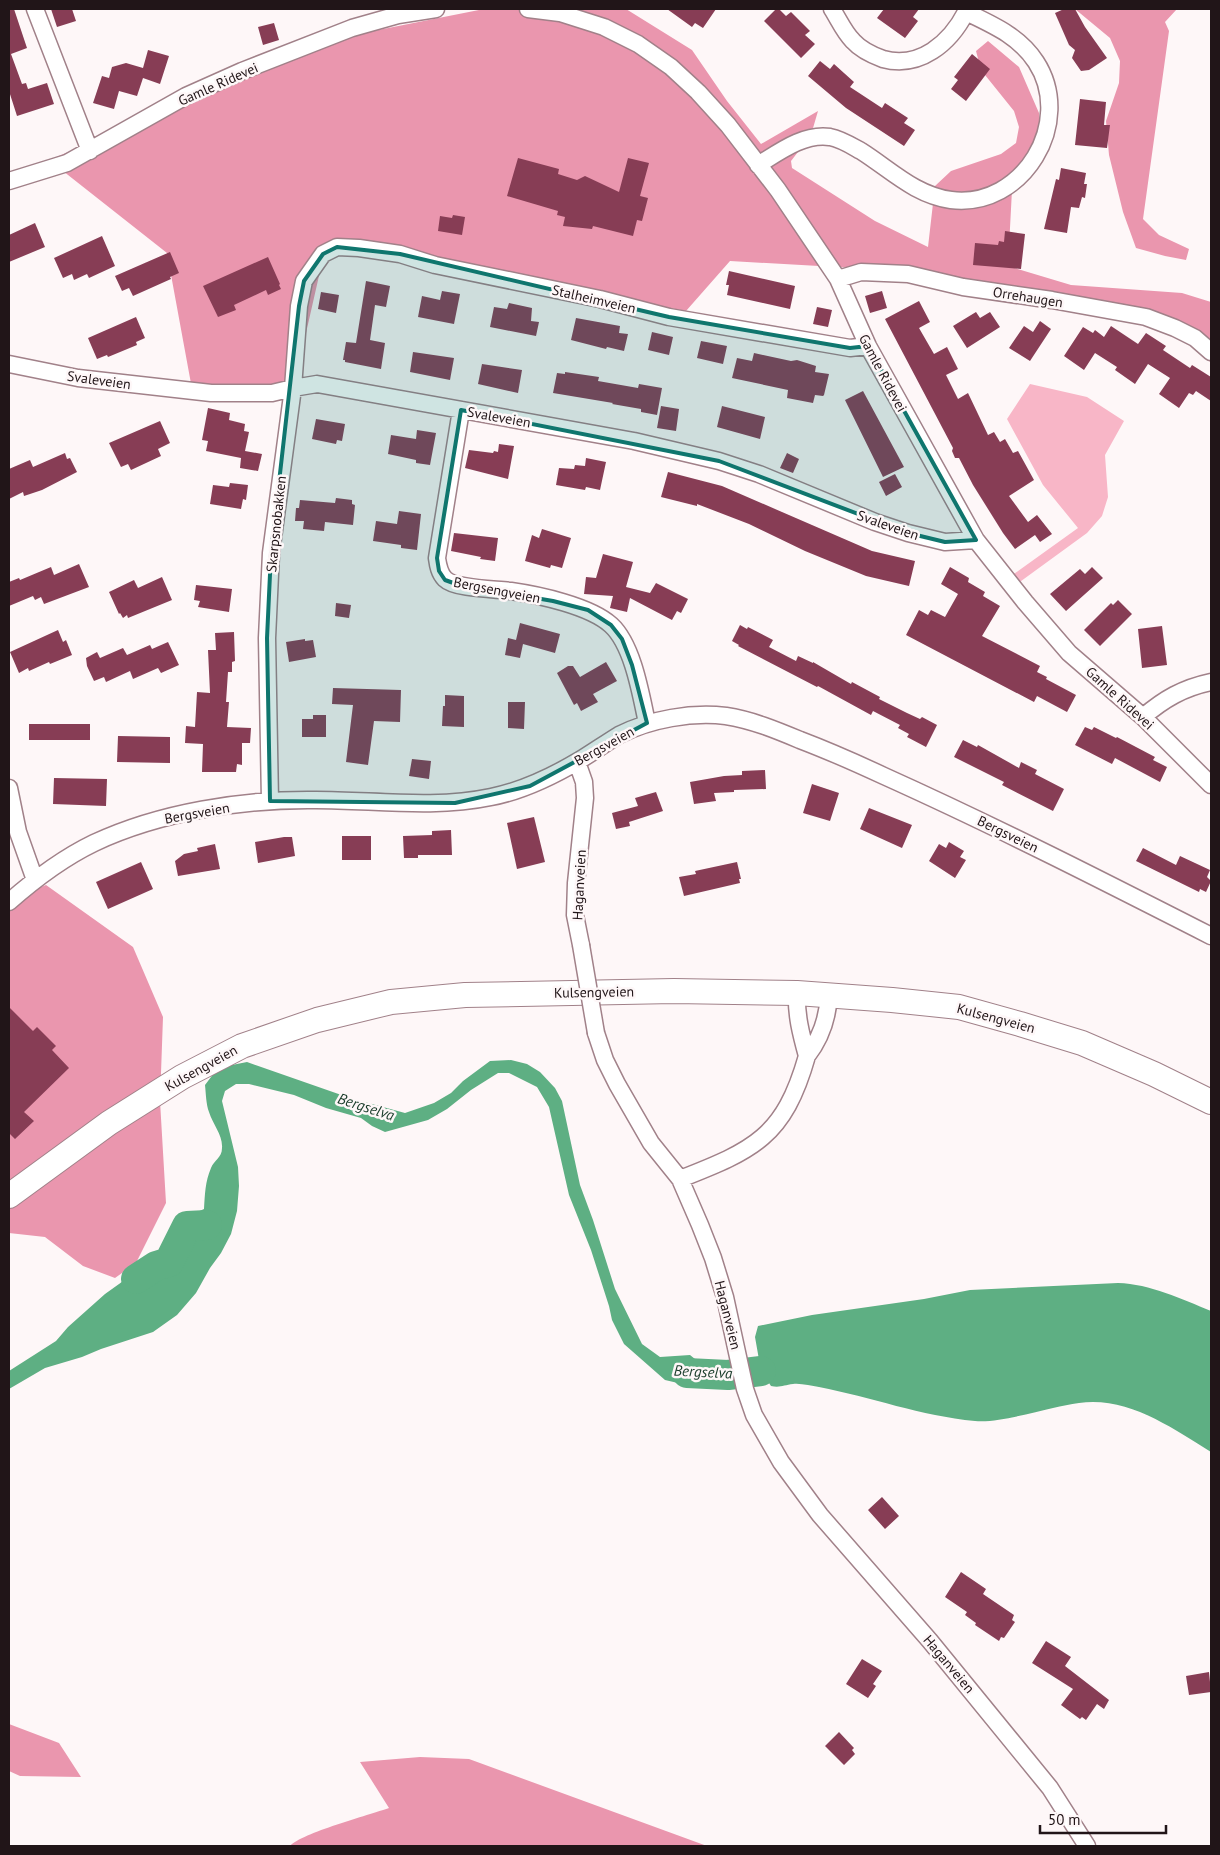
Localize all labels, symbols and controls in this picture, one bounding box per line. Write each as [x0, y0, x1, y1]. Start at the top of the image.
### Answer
street label: Gamle Ridevei [175, 58, 261, 110]
street label: Stalheimveien [550, 281, 638, 317]
street label: Orrehaugen [992, 283, 1064, 311]
street label: Gamle Ridevei [855, 331, 911, 415]
street label: Svaleveien [66, 367, 132, 393]
street label: Svaleveien [466, 403, 532, 431]
street label: Skarpsnobakken [262, 475, 290, 573]
street label: Svaleveien [855, 506, 921, 544]
street label: Bergsengveien [452, 573, 542, 607]
street label: Gamle Ridevei [1082, 663, 1158, 733]
street label: Bergsveien [571, 722, 637, 770]
street label: Bergsveien [163, 798, 231, 828]
street label: Bergsveien [975, 812, 1041, 856]
street label: Haganveien [568, 849, 590, 921]
street label: Kulsengveien [554, 982, 634, 1002]
street label: Kulsengveien [955, 999, 1037, 1037]
street label: Kulsengveien [162, 1041, 240, 1095]
water label: Bergselva [335, 1088, 398, 1125]
street label: Haganveien [711, 1279, 745, 1351]
water label: Bergselva [673, 1360, 733, 1383]
street label: Haganveien [919, 1631, 979, 1697]
scale bar [1040, 1802, 1166, 1834]
text: 50 m [1048, 1810, 1081, 1829]

